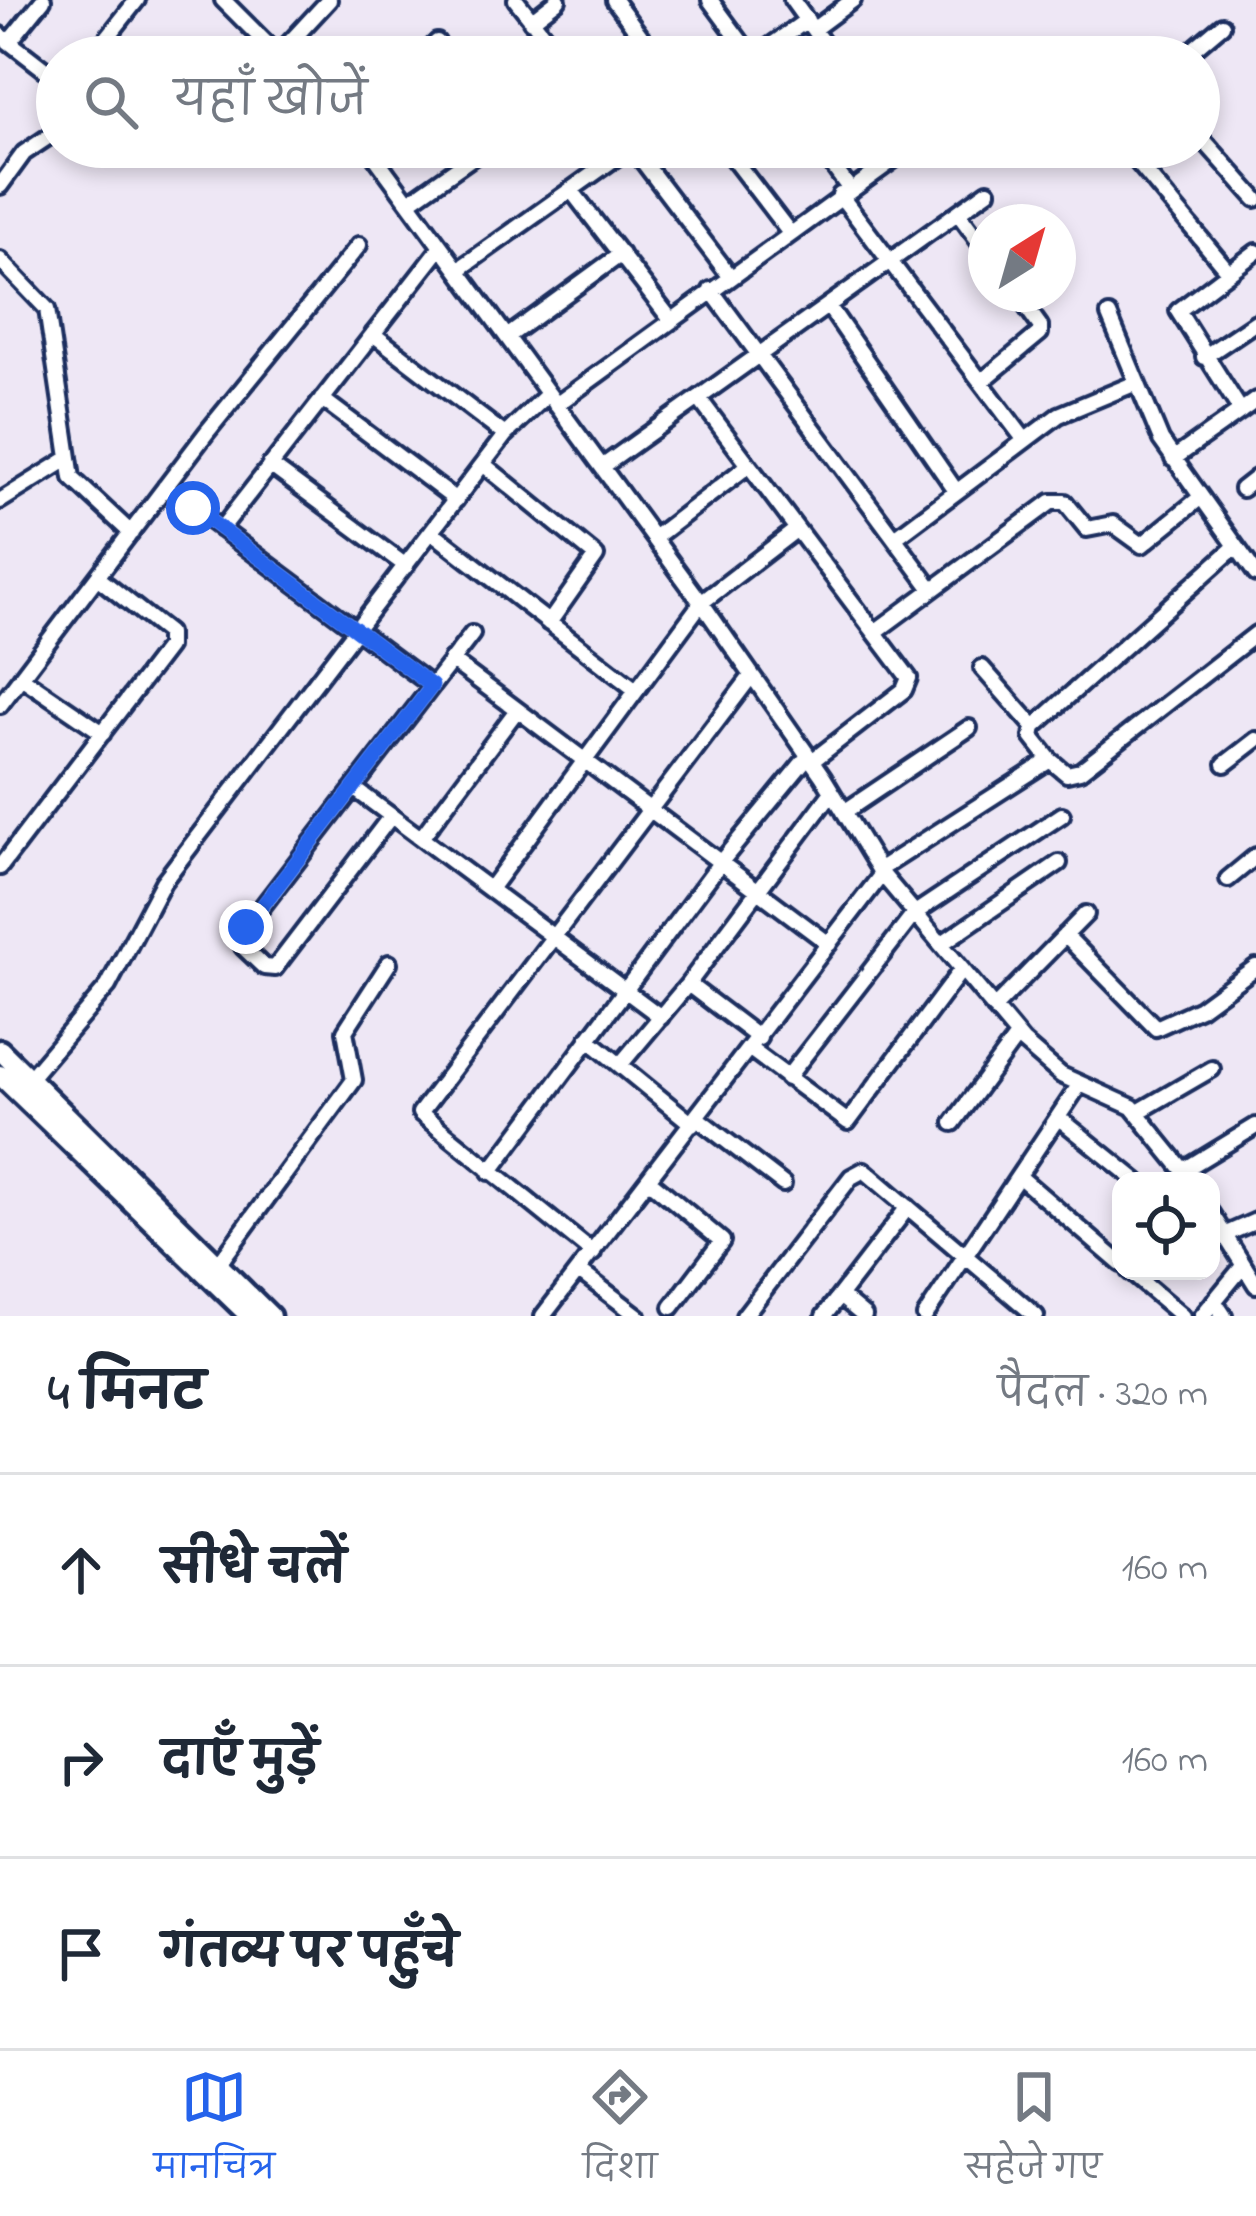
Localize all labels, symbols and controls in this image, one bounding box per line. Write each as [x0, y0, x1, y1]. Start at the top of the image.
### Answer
search box [36, 36, 1220, 168]
icon: search [78, 69, 144, 135]
text: यहाँ खोजें [174, 70, 367, 136]
north arrow [968, 204, 1076, 312]
route start [166, 481, 220, 535]
route end [219, 900, 273, 954]
map controls [1112, 1172, 1220, 1280]
button: locate [1112, 1172, 1220, 1280]
text: 4 मिनट [48, 1358, 206, 1433]
text: पैदल · 320 m [998, 1367, 1208, 1424]
icon: ahead [48, 1537, 114, 1603]
text: सीधे चलें [162, 1538, 346, 1604]
text: 160 m [1122, 1541, 1208, 1598]
icon: right [48, 1729, 114, 1795]
text: दाएँ मुड़ें [162, 1730, 318, 1796]
text: 160 m [1122, 1733, 1208, 1790]
icon: arrive [48, 1921, 114, 1987]
text: गंतव्य पर पहुँचे [162, 1922, 458, 1988]
tab: मानचित्र [154, 2064, 275, 2203]
tab: दिशा [583, 2064, 658, 2203]
tab: सहेजे गए [965, 2064, 1102, 2203]

